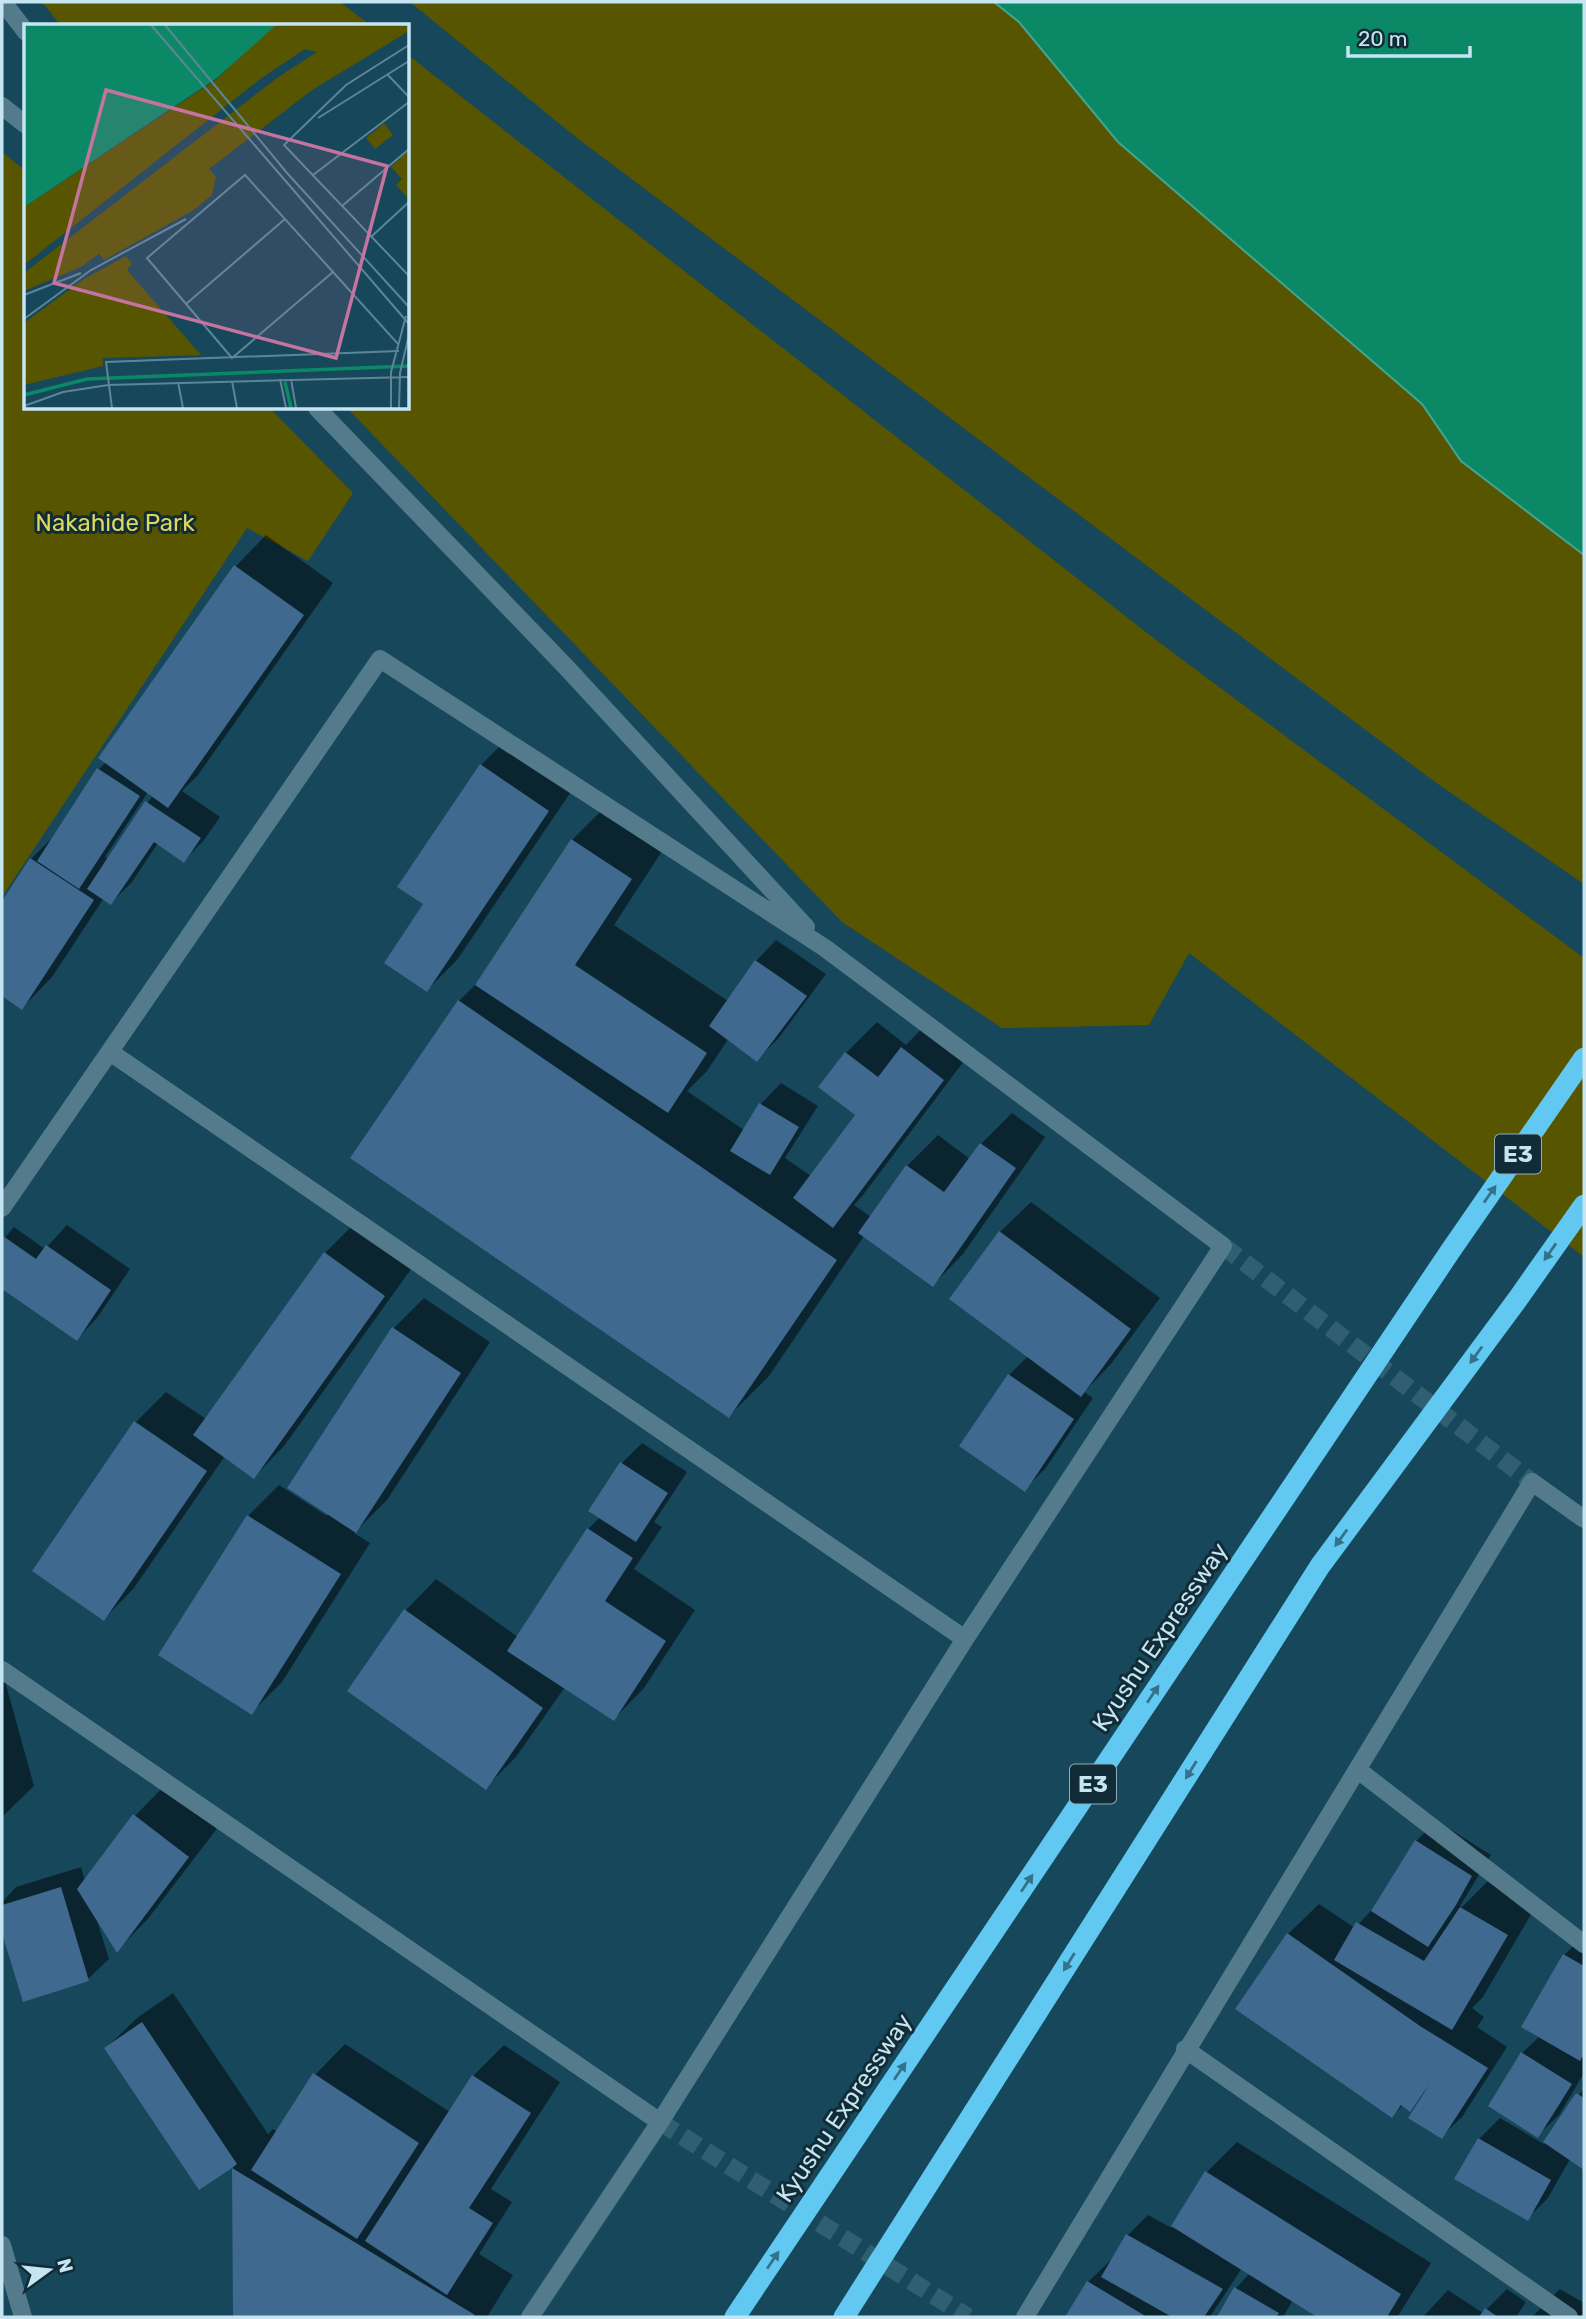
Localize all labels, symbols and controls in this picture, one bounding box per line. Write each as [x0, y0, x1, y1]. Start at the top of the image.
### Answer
scale bar [1348, 14, 1470, 58]
inset map [24, 24, 410, 410]
text: 20 m [1358, 26, 1407, 51]
park label: Nakahide Park [35, 509, 195, 537]
road number: E3 [1495, 1134, 1541, 1174]
one-way arrow [1483, 1185, 1497, 1203]
one-way arrow [1544, 1243, 1558, 1261]
one-way arrow [1469, 1346, 1483, 1364]
one-way arrow [1334, 1529, 1348, 1547]
street label: Kyushu Expressway [1086, 1537, 1234, 1737]
one-way arrow [1147, 1684, 1160, 1704]
one-way arrow [1184, 1761, 1197, 1780]
road number: E3 [1070, 1764, 1116, 1804]
one-way arrow [1020, 1873, 1033, 1892]
one-way arrow [1063, 1953, 1076, 1972]
street label: Kyushu Expressway [770, 2008, 918, 2208]
one-way arrow [893, 2062, 906, 2081]
north arrow [14, 2235, 84, 2305]
one-way arrow [766, 2251, 780, 2269]
text: N [52, 2256, 78, 2275]

